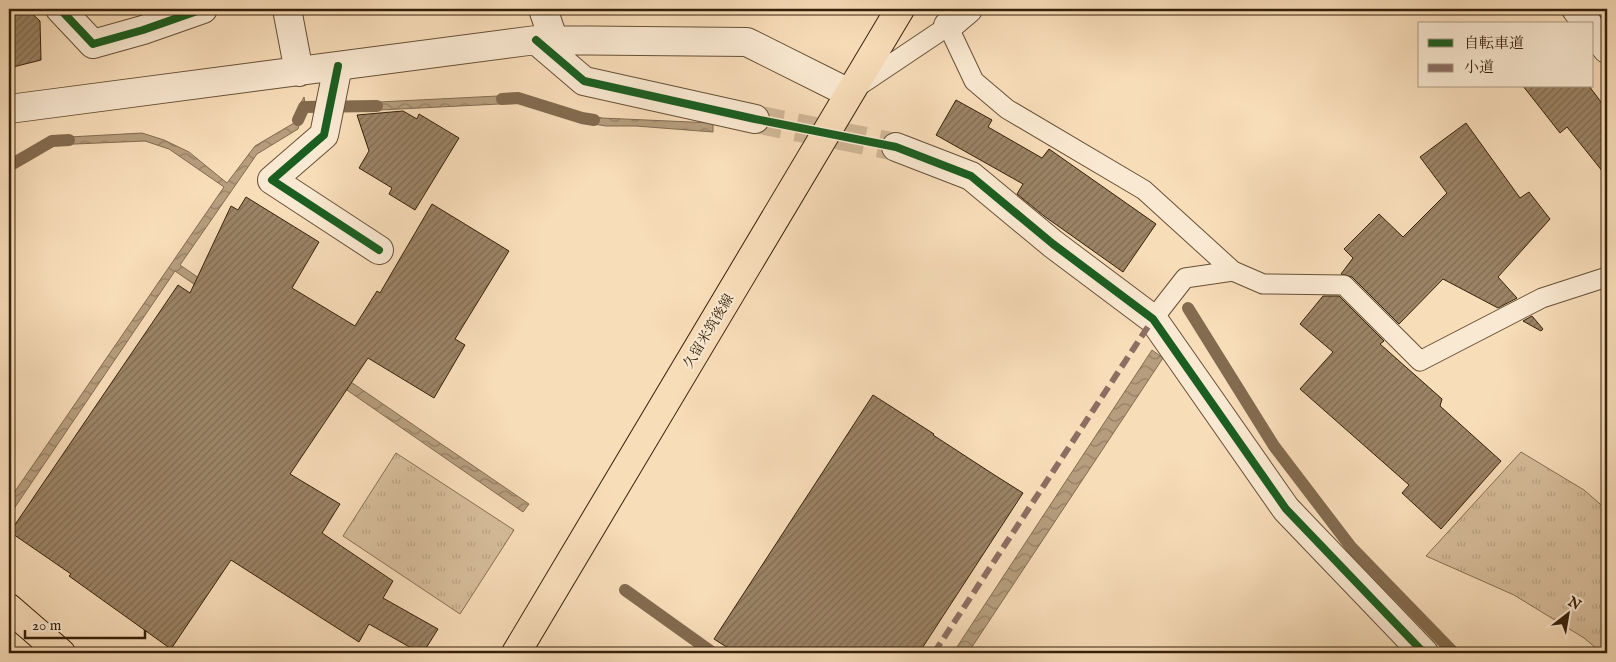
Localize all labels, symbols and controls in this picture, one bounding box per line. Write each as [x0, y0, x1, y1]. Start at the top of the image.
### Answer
legend [1418, 22, 1594, 88]
text: 自転車道 [1464, 34, 1524, 53]
text: 小道 [1464, 58, 1494, 77]
street label: 久留米筑後線 [680, 291, 738, 372]
north arrow [1544, 590, 1594, 640]
text: N [1563, 592, 1584, 615]
scale bar [25, 607, 145, 639]
text: 20 m [32, 616, 62, 635]

